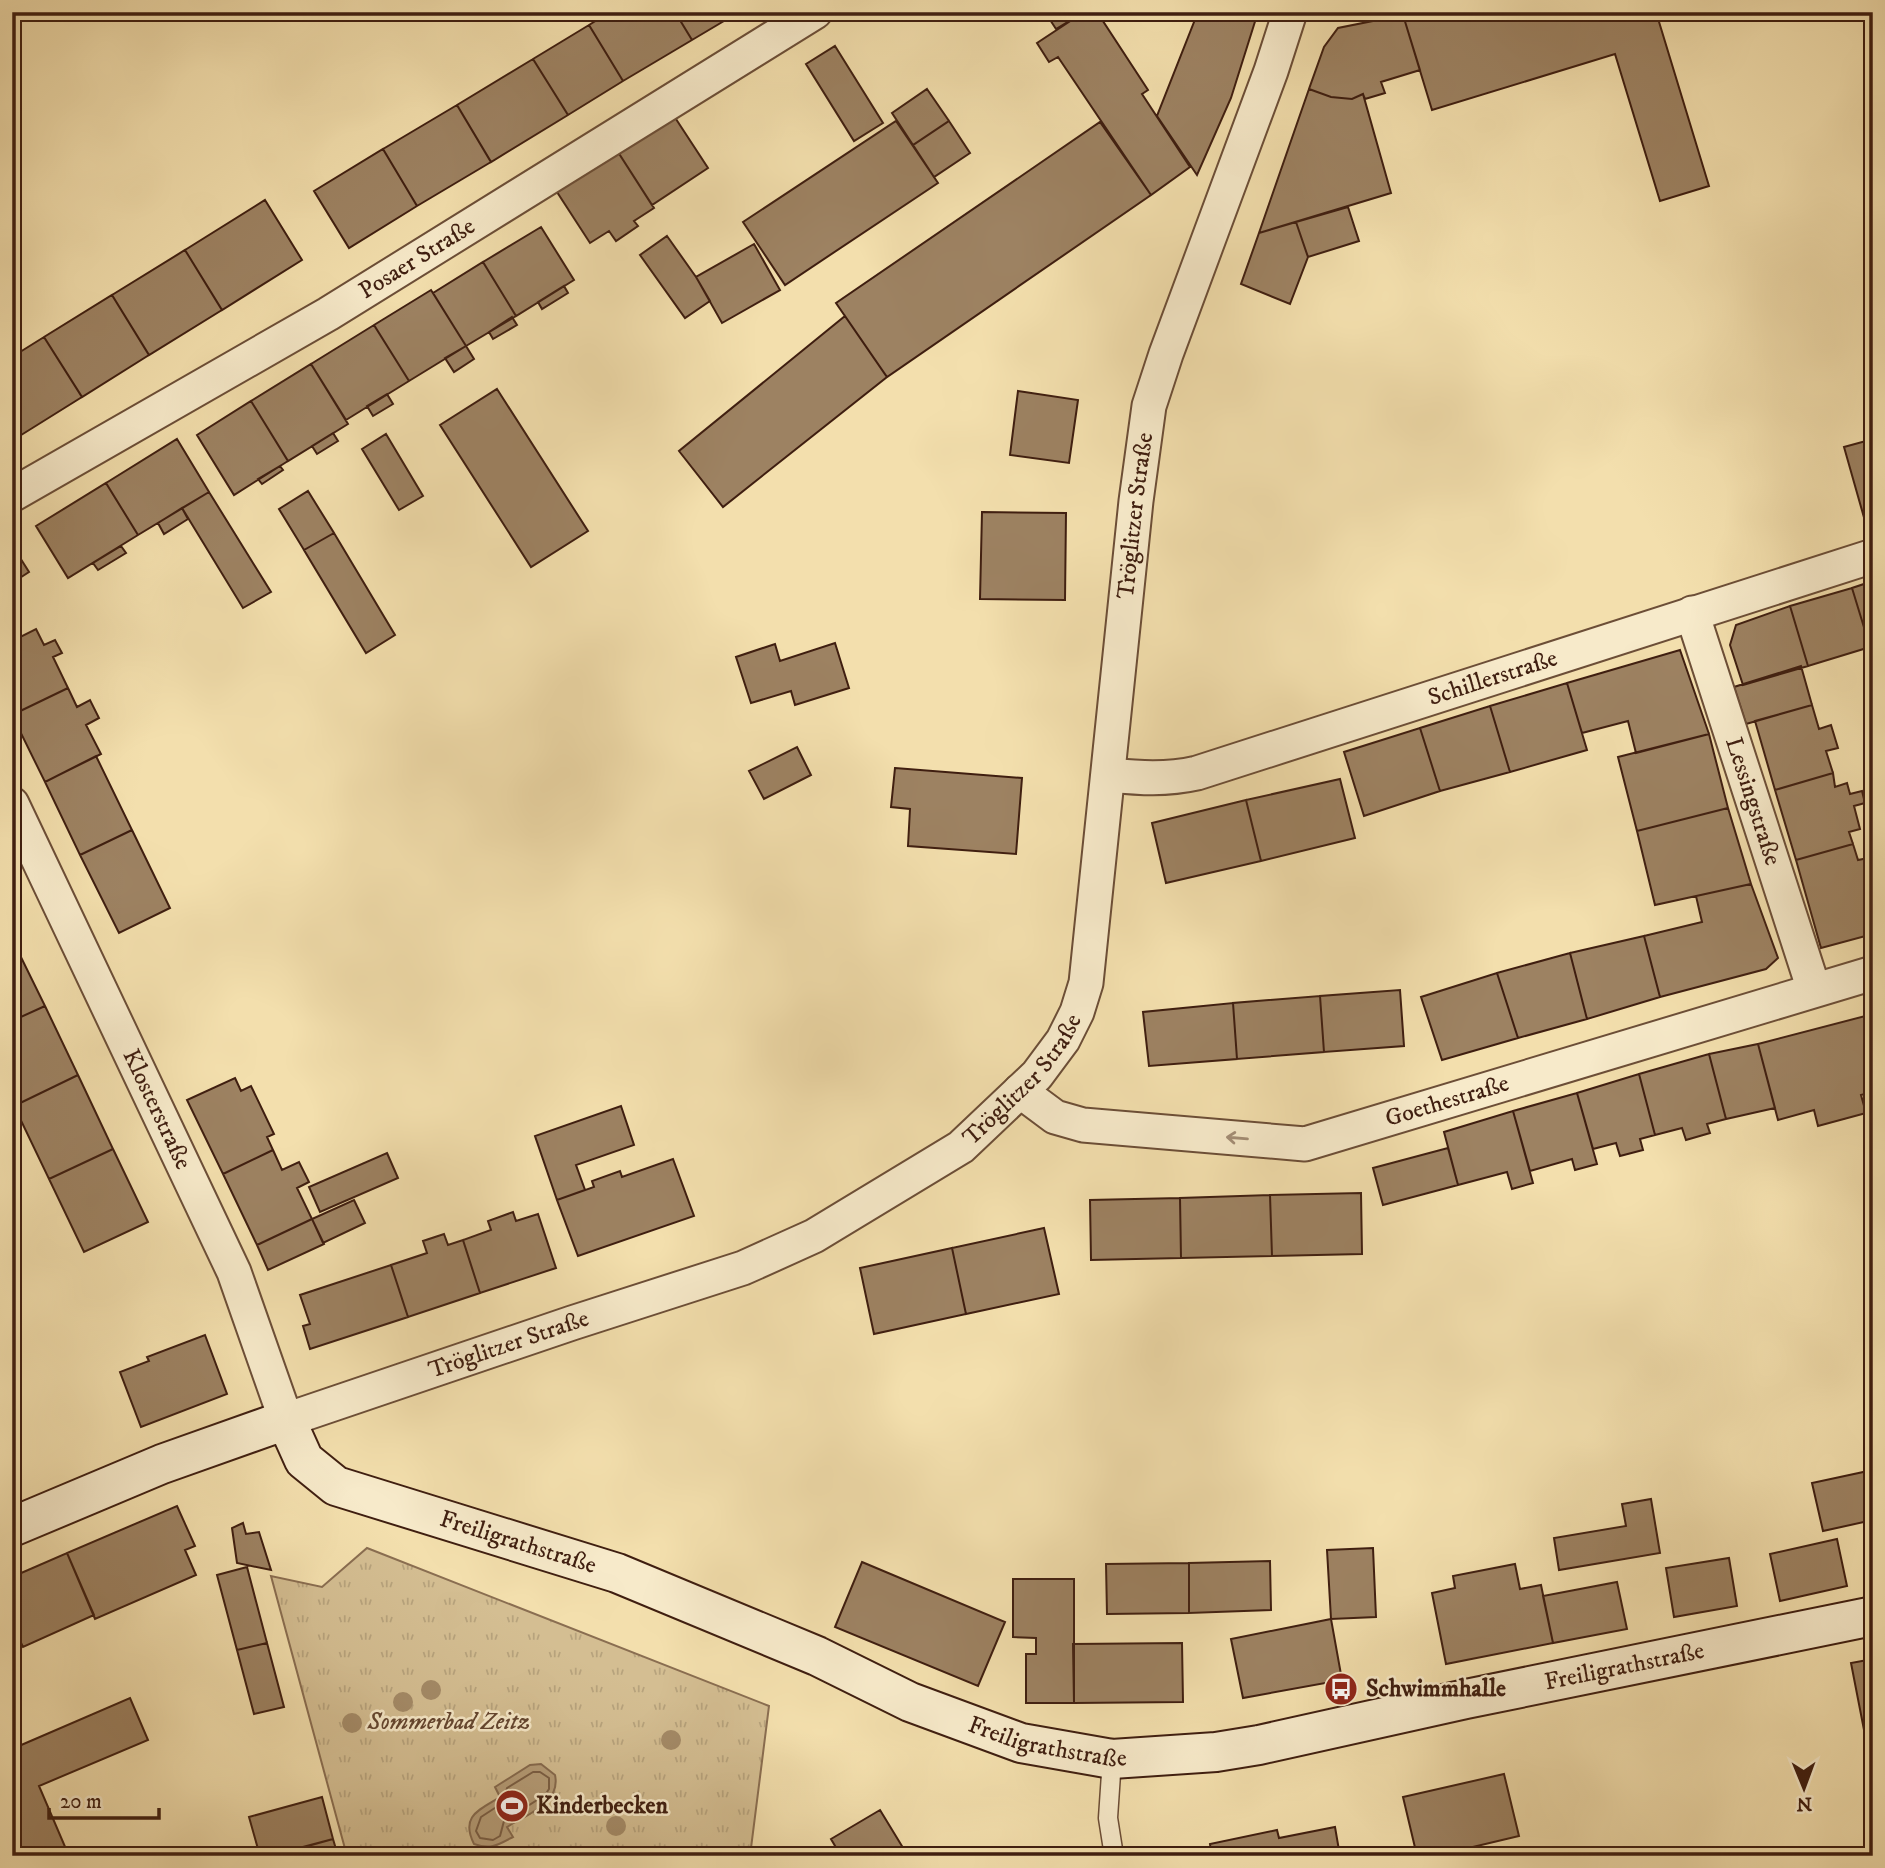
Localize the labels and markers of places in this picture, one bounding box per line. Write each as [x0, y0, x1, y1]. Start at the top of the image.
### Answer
bus stop icon: Schwimmhalle [1322, 1670, 1360, 1708]
place label: Schwimmhalle [1366, 1674, 1506, 1704]
sports icon: Kinderbecken [493, 1787, 531, 1825]
place label: Kinderbecken [536, 1791, 668, 1821]

